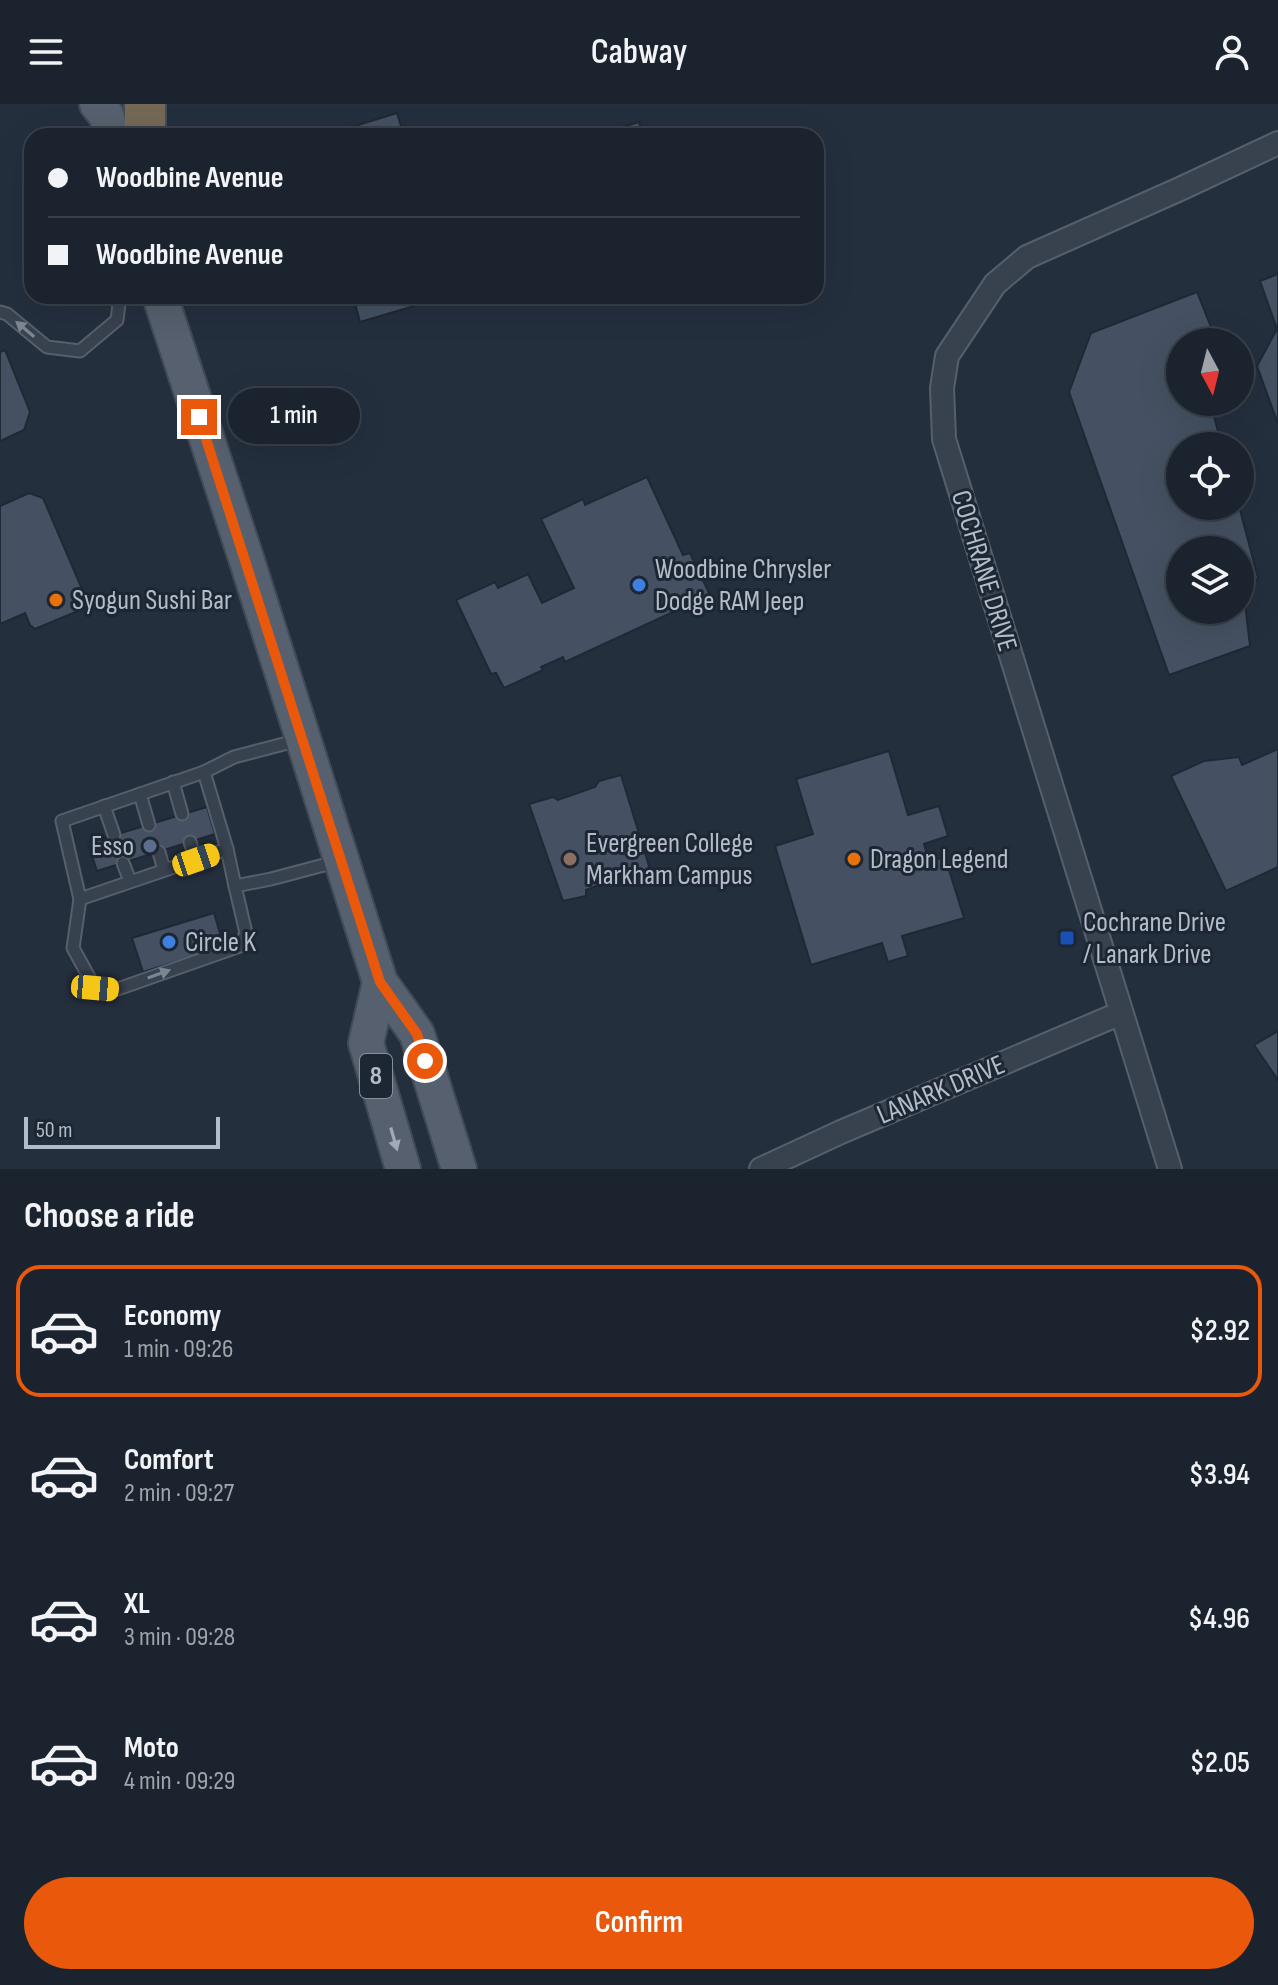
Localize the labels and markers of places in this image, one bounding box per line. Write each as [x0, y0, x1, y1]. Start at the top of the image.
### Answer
place label: Woodbine Chrysler Dodge RAM Jeep [655, 553, 831, 618]
marker: Woodbine Chrysler Dodge RAM Jeep [630, 576, 648, 594]
place label: Syogun Sushi Bar [72, 584, 232, 617]
marker: Syogun Sushi Bar [47, 591, 65, 609]
place label: Evergreen College Markham Campus [586, 827, 753, 892]
place label: Esso [91, 830, 134, 863]
marker: Esso [141, 837, 159, 855]
place label: Dragon Legend [870, 843, 1009, 876]
marker: Evergreen College Markham Campus [561, 850, 579, 868]
marker: Dragon Legend [845, 850, 863, 868]
place label: Cochrane Drive / Lanark Drive [1083, 906, 1226, 971]
place label: Circle K [185, 926, 256, 959]
marker: Cochrane Drive / Lanark Drive [1058, 929, 1076, 947]
marker: Circle K [160, 933, 178, 951]

